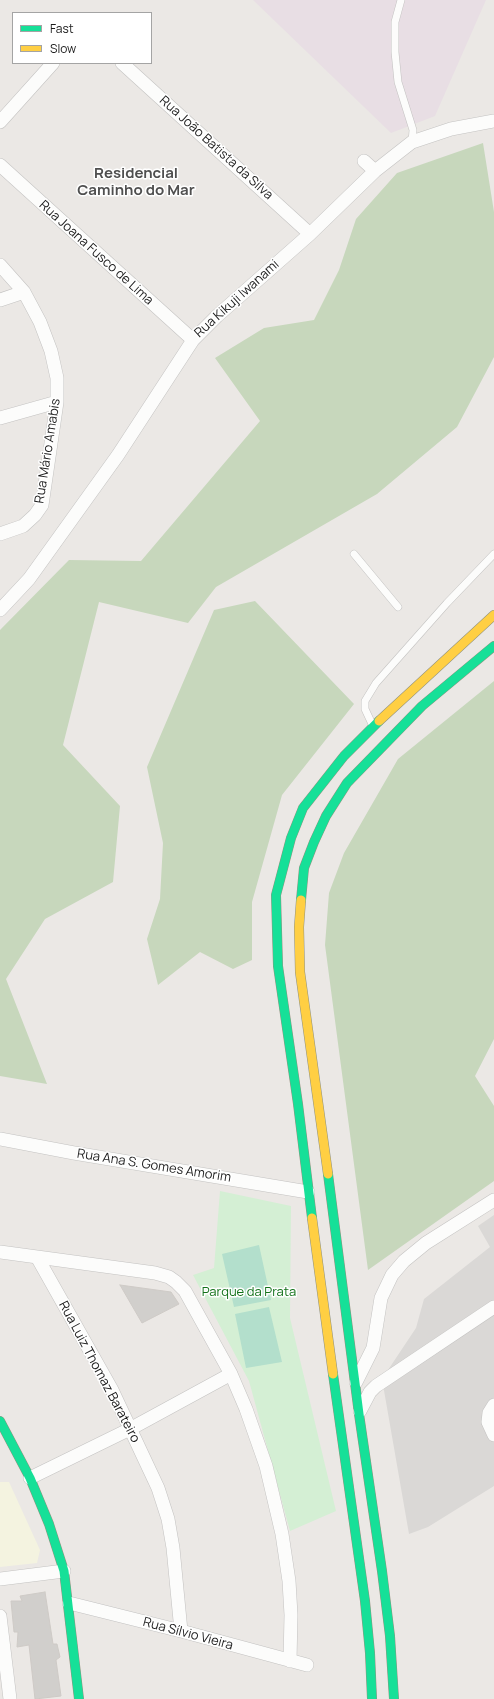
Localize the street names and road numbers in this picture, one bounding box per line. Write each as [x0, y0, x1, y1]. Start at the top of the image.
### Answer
street label: Rua João Batista da Silva [156, 93, 276, 203]
street label: Rua Joana Fusco de Lima [36, 198, 156, 308]
street label: Rua Kikuji Iwanami [192, 257, 282, 341]
street label: Rua Mário Amabis [32, 397, 64, 505]
street label: Rua Ana S. Gomes Amorim [76, 1146, 232, 1186]
street label: Rua Luiz Thomaz Barateiro [55, 1299, 143, 1445]
street label: Rua Sílvio Vieira [141, 1614, 235, 1654]

